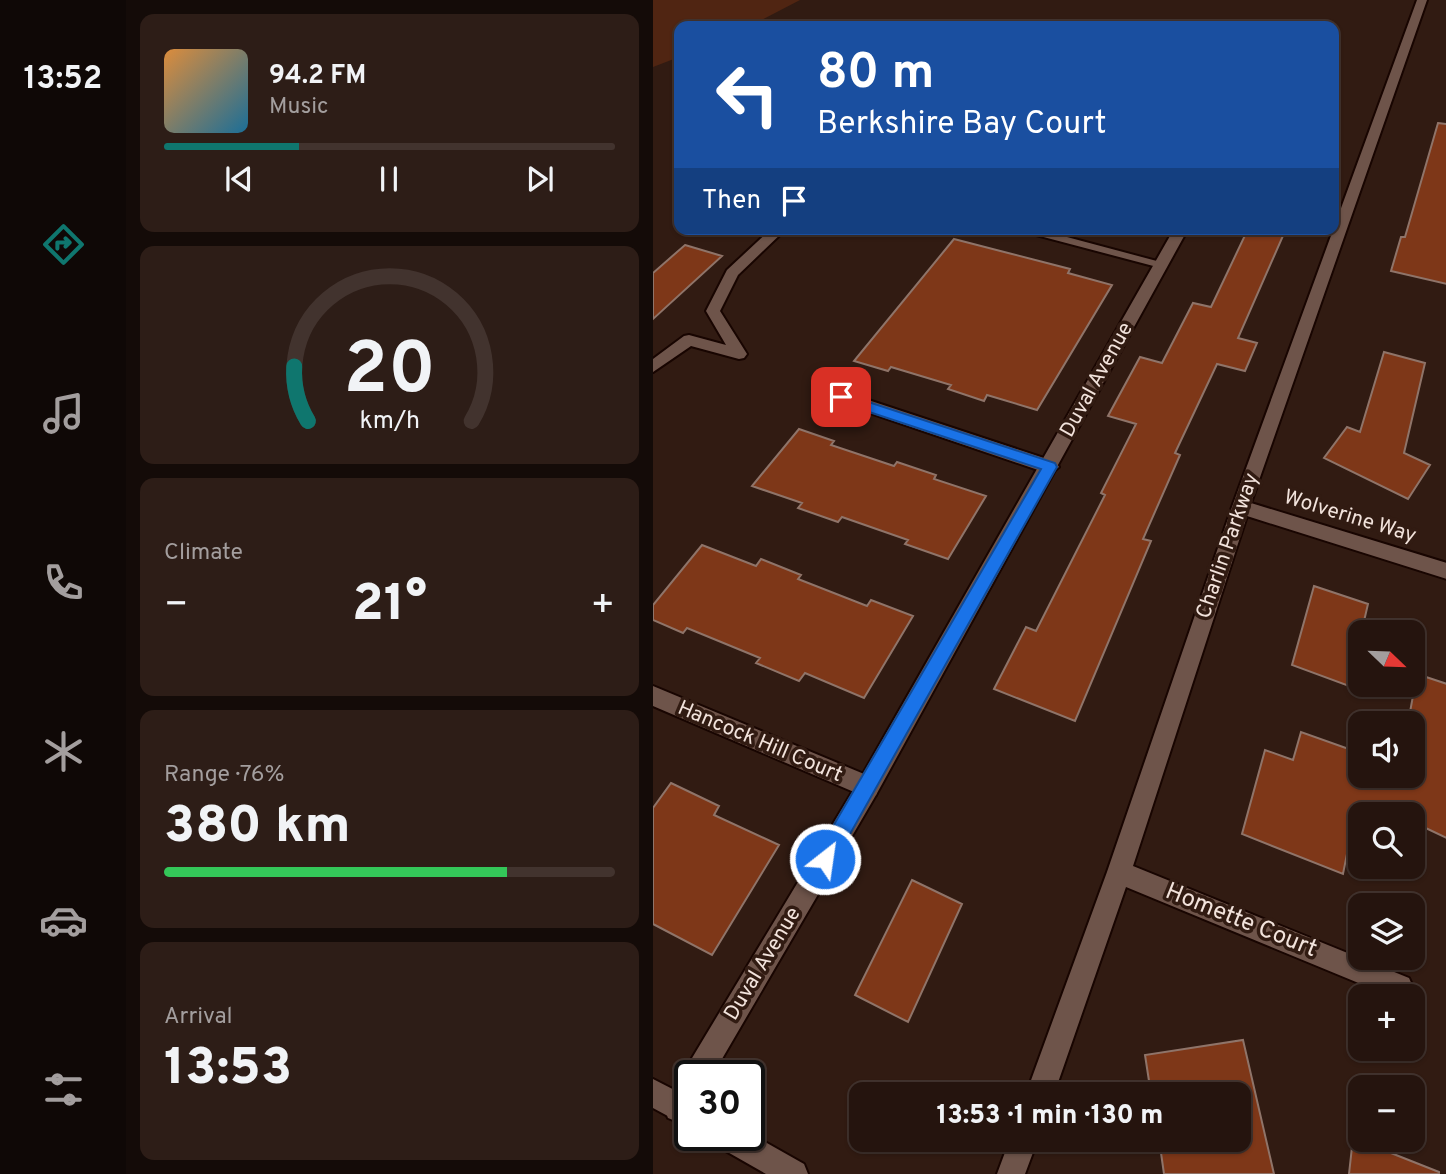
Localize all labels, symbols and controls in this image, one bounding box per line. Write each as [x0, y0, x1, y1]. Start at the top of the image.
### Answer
text: 80 m [817, 44, 934, 106]
icon: left [702, 49, 793, 140]
text: 13:52 [24, 60, 102, 100]
text: 94.2 FM [269, 60, 366, 93]
text: Music [269, 93, 329, 122]
text: Berkshire Bay Court [817, 105, 1106, 145]
icon: previous [220, 160, 258, 198]
icon: pause [370, 160, 408, 198]
icon: next [521, 160, 559, 198]
icon: arrive [775, 182, 813, 220]
text: Then [702, 185, 761, 218]
icon: directions [39, 220, 88, 269]
street label: Duval Avenue [1054, 318, 1140, 442]
text: 20 [343, 327, 436, 419]
pin [811, 367, 871, 427]
icon: arrive [822, 378, 860, 416]
icon: music [39, 389, 88, 438]
text: km/h [359, 406, 420, 438]
street label: Charlin Parkway [1190, 470, 1266, 622]
street label: Wolverine Way [1280, 484, 1420, 550]
text: Climate [164, 539, 243, 568]
icon: phone [39, 558, 88, 607]
text: 21° [352, 573, 427, 639]
text: − [164, 582, 189, 631]
text: + [590, 582, 615, 631]
north arrow [1348, 620, 1425, 696]
map controls [1348, 620, 1425, 1152]
street label: Hancock Hill Court [673, 695, 847, 789]
button: sound [1348, 711, 1425, 788]
icon: climate [39, 727, 88, 776]
text: Range · 76% [164, 761, 284, 790]
text: 380 km [164, 795, 351, 861]
button: search [1348, 802, 1425, 879]
position arrow [788, 822, 862, 896]
street label: Homette Court [1161, 877, 1321, 965]
button: layers [1348, 893, 1425, 970]
icon: car [39, 896, 88, 945]
street label: Duval Avenue [719, 902, 807, 1026]
button: + [1348, 984, 1425, 1061]
text: Arrival [164, 1003, 233, 1032]
text: 13:53 [164, 1037, 292, 1103]
speed limit sign: 30 [674, 1060, 765, 1151]
icon: filters [39, 1065, 88, 1114]
button: − [1348, 1075, 1425, 1152]
text: 13:53 · 1 min · 130 m [937, 1100, 1163, 1133]

